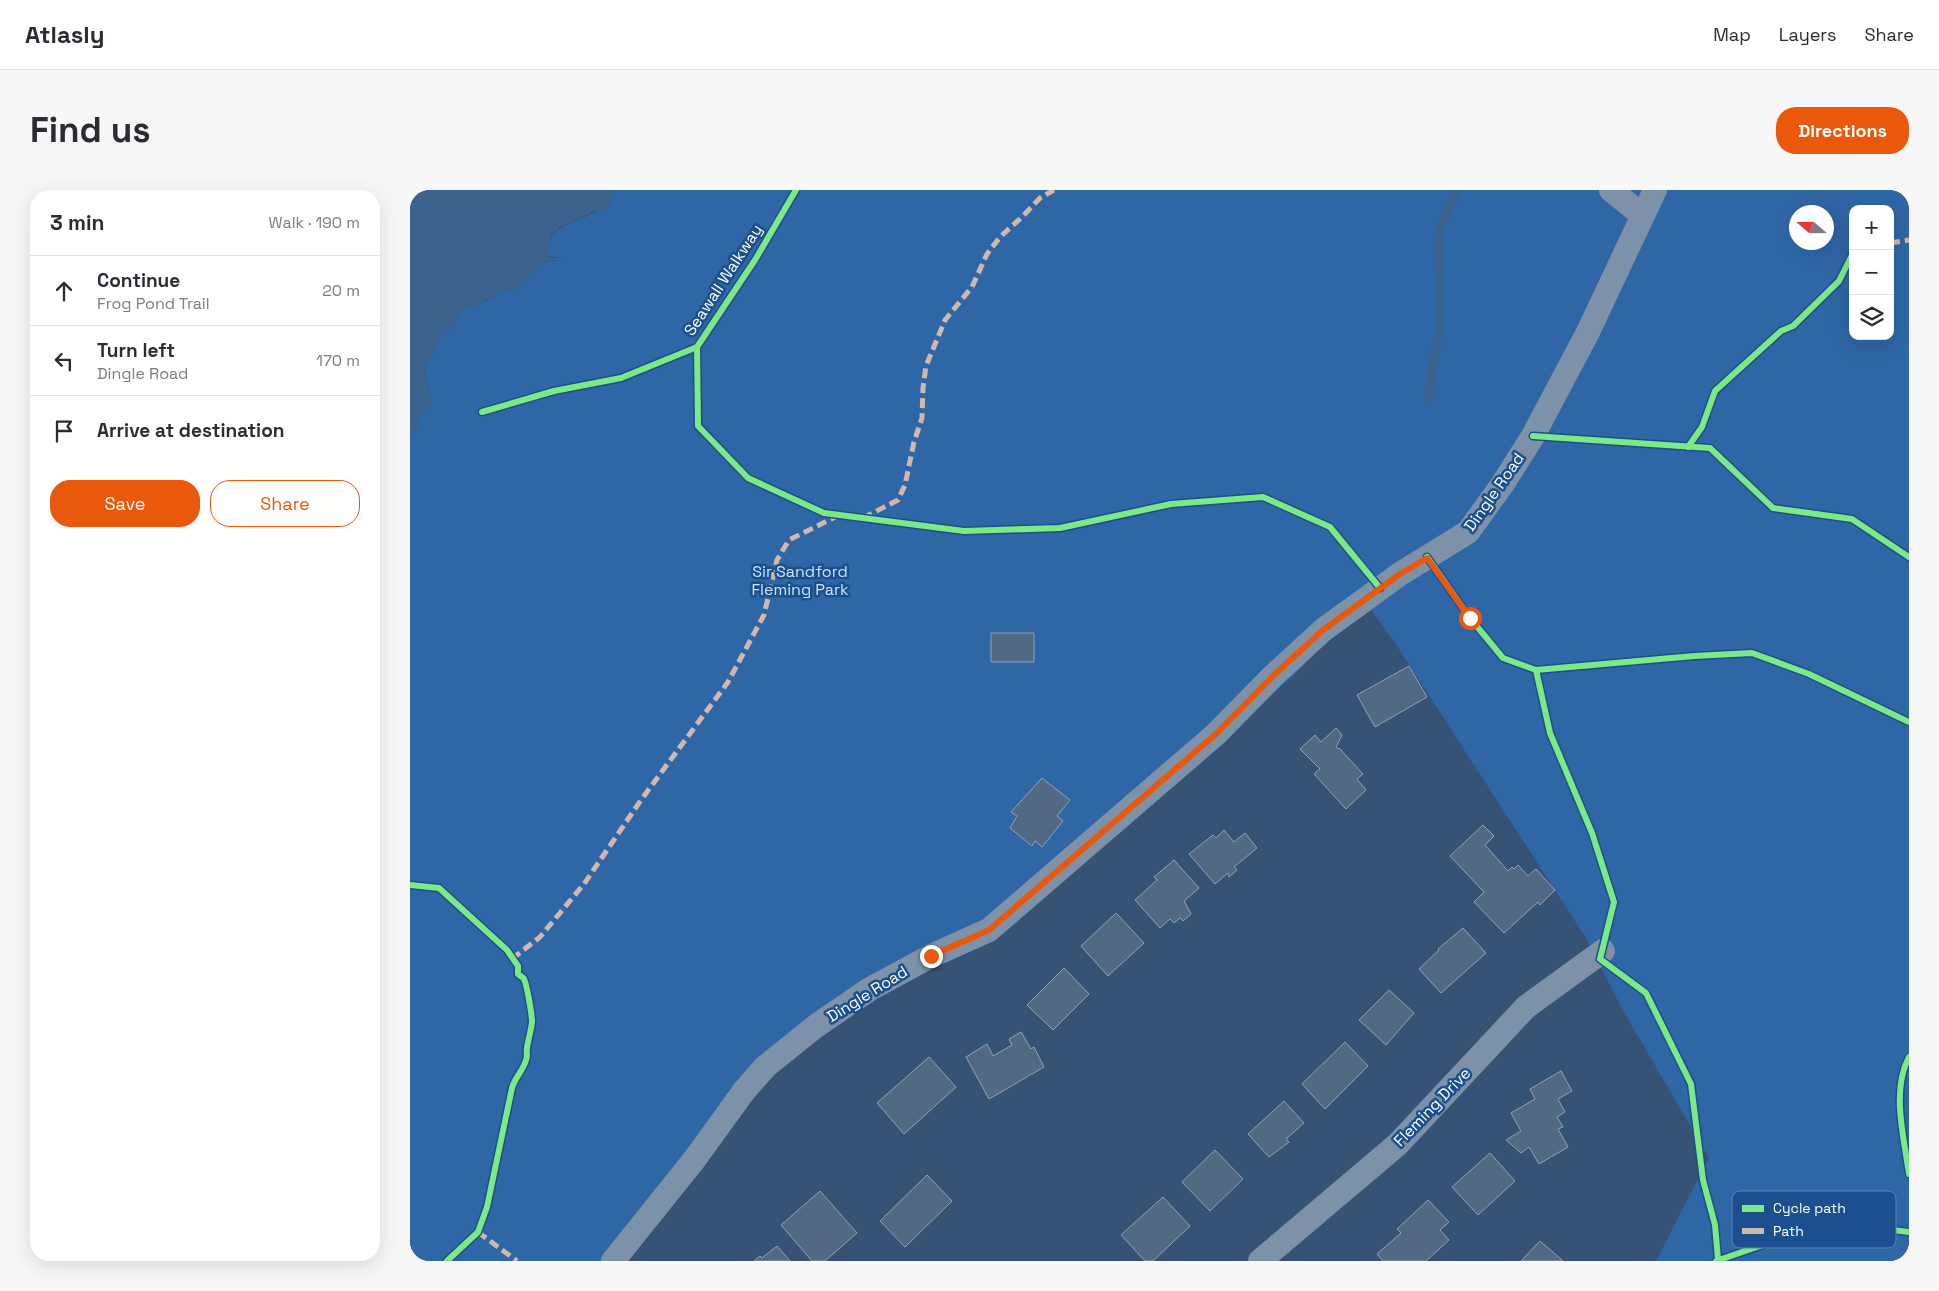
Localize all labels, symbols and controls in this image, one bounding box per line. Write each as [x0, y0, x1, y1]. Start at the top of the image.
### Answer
text: Atlasly [25, 19, 104, 50]
text: Map [1713, 23, 1751, 46]
text: Layers [1779, 23, 1836, 46]
text: Share [1864, 23, 1914, 46]
button: Directions [1776, 107, 1909, 154]
text: Find us [30, 108, 151, 152]
north arrow [1789, 205, 1834, 250]
map controls [1849, 205, 1894, 340]
button: + [1849, 205, 1894, 250]
text: 3 min [50, 209, 105, 236]
text: Walk · 190 m [269, 212, 360, 233]
street label: Seawall Walkway [679, 220, 767, 340]
button: − [1849, 250, 1894, 295]
text: Continue [97, 268, 180, 293]
icon: ahead [50, 277, 78, 305]
text: 20 m [322, 280, 360, 301]
text: Frog Pond Trail [97, 293, 210, 314]
button: layers [1849, 295, 1894, 340]
text: Turn left [97, 338, 175, 363]
icon: left [50, 347, 78, 375]
text: 170 m [316, 350, 360, 371]
text: Dingle Road [97, 363, 188, 384]
icon: arrive [50, 417, 78, 445]
text: Arrive at destination [97, 418, 285, 443]
street label: Dingle Road [1459, 449, 1529, 535]
button: Save [50, 480, 200, 527]
button: Share [210, 480, 360, 527]
park label: Sir Sandford Fleming Park [751, 561, 849, 600]
route start [1459, 607, 1482, 630]
route end [920, 945, 943, 968]
street label: Dingle Road [823, 961, 911, 1027]
street label: Fleming Drive [1389, 1063, 1475, 1151]
legend [1732, 1191, 1896, 1248]
text: Cycle path [1773, 1199, 1846, 1217]
text: Path [1773, 1222, 1804, 1240]

